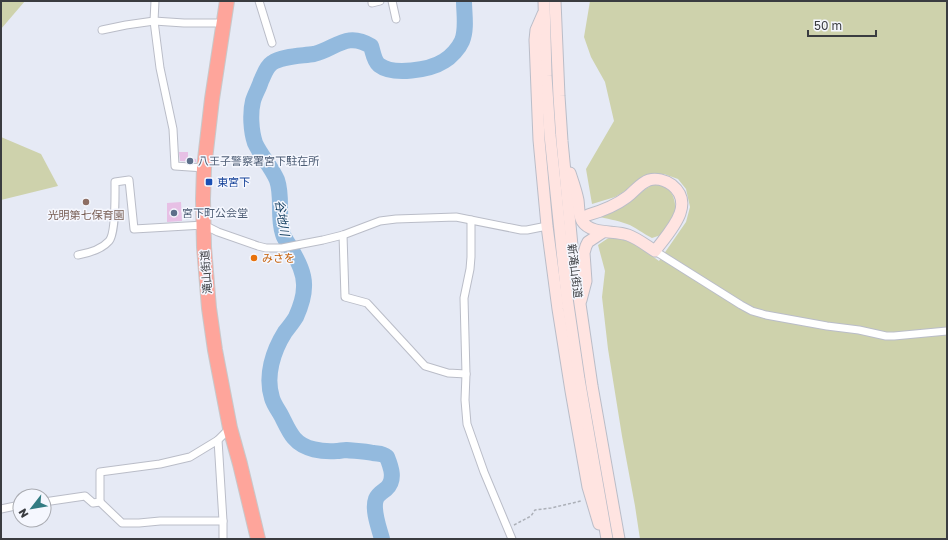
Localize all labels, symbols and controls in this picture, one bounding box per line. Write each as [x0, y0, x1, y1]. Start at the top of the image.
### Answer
scale bar [808, 12, 876, 38]
text: 50 m [814, 18, 842, 33]
place label: 八王子警察署宮下駐在所 [198, 154, 320, 167]
marker: 八王子警察署宮下駐在所 [185, 156, 195, 166]
place label: 東宮下 [217, 175, 250, 188]
marker: 東宮下 [204, 177, 214, 187]
marker: 光明第七保育園 [81, 197, 91, 207]
water label: 谷地川 [272, 199, 293, 239]
place label: 宮下町公会堂 [182, 206, 248, 219]
place label: 光明第七保育園 [48, 208, 125, 221]
marker: 宮下町公会堂 [169, 208, 179, 218]
street label: 新滝山街道 [566, 243, 585, 299]
street label: 滝山街道 [197, 250, 214, 294]
place label: みさを [262, 251, 295, 264]
marker: みさを [249, 253, 259, 263]
north arrow [12, 488, 52, 528]
text: N [15, 506, 31, 520]

